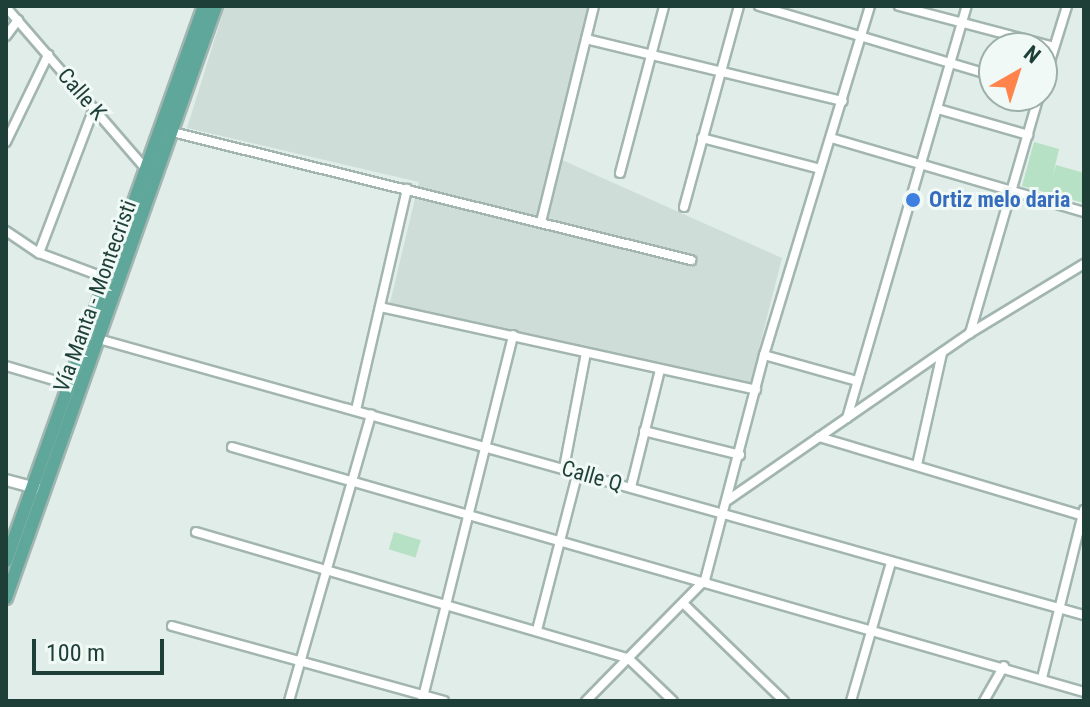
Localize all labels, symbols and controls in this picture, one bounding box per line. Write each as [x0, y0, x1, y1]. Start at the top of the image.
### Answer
north arrow [978, 32, 1058, 112]
text: N [1019, 41, 1045, 68]
street label: Calle K [52, 63, 112, 125]
place label: Ortiz melo daria [929, 187, 1070, 213]
marker: Ortiz melo daria [904, 191, 922, 209]
street label: Vía Manta - Montecristi [48, 197, 142, 395]
street label: Calle Q [559, 455, 625, 497]
scale bar [36, 623, 168, 673]
text: 100 m [46, 639, 105, 667]

